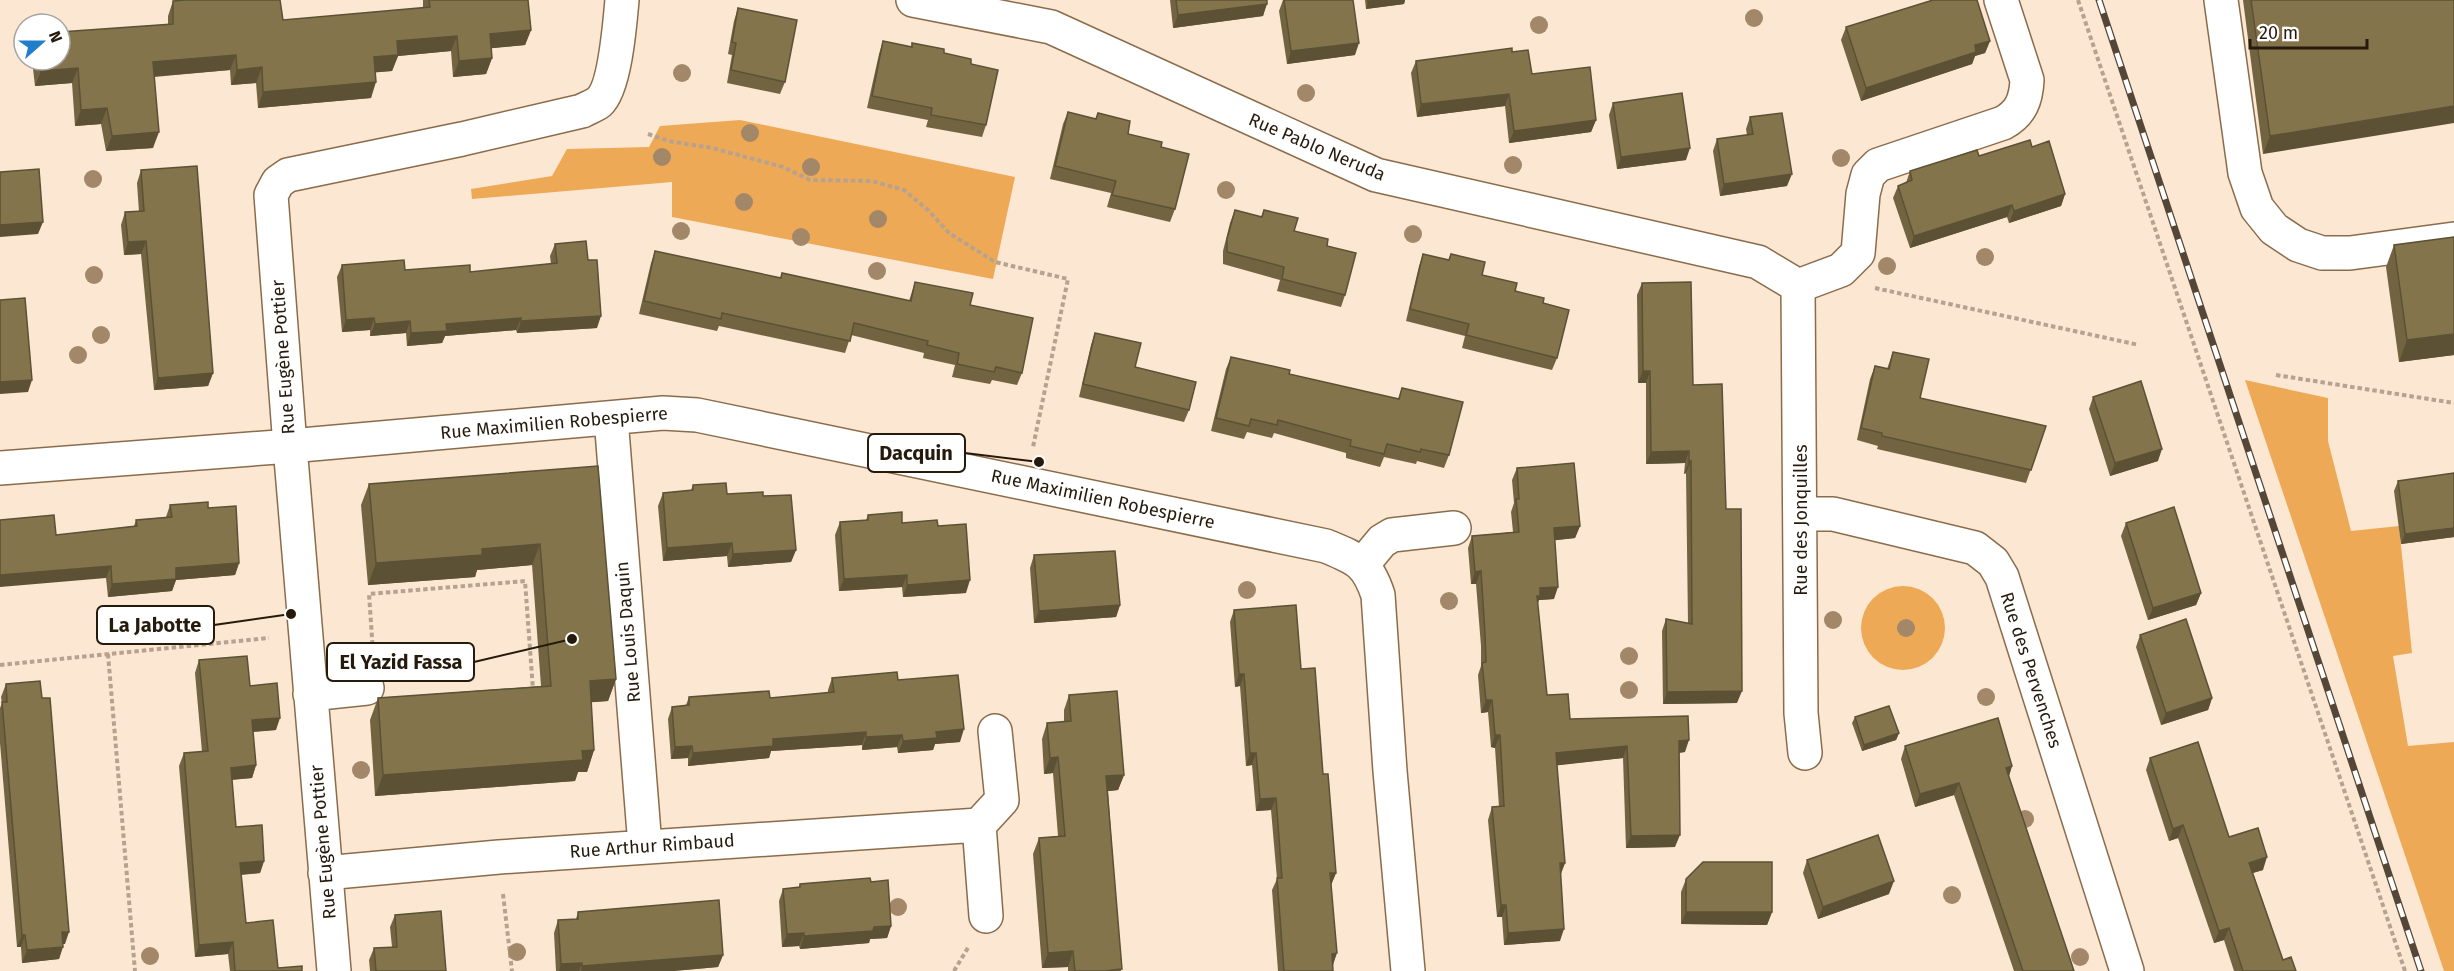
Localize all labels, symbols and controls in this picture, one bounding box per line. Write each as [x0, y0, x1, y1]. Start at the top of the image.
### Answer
north arrow [12, 12, 72, 72]
scale bar [2250, 12, 2367, 50]
text: 20 m [2259, 22, 2298, 44]
text: N [45, 28, 66, 45]
street label: Rue Pablo Neruda [1245, 108, 1389, 186]
street label: Rue Eugène Pottier [267, 279, 299, 435]
street label: Rue Maximilien Robespierre [439, 402, 669, 444]
callout: Dacquin [868, 434, 965, 472]
text: Dacquin [879, 441, 953, 465]
street label: Rue des Jonquilles [1790, 444, 1812, 596]
street label: Rue Maximilien Robespierre [989, 465, 1217, 533]
street label: Rue Louis Daquin [611, 560, 645, 704]
street label: Rue des Pervenches [1995, 589, 2067, 751]
callout: La Jabotte [97, 606, 214, 644]
text: La Jabotte [109, 613, 201, 637]
callout: El Yazid Fassa [327, 643, 474, 681]
text: El Yazid Fassa [340, 650, 463, 674]
street label: Rue Eugène Pottier [305, 764, 341, 920]
street label: Rue Arthur Rimbaud [569, 829, 735, 863]

